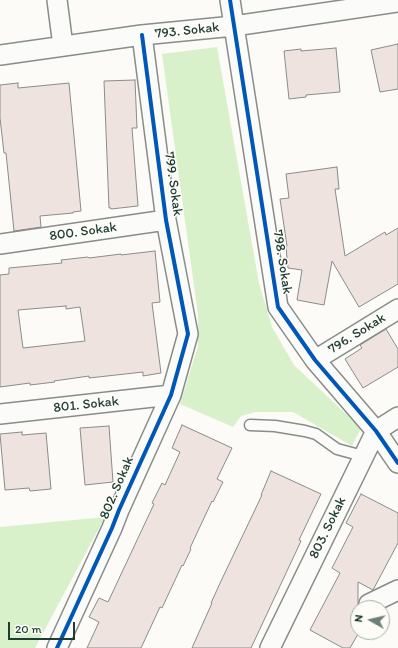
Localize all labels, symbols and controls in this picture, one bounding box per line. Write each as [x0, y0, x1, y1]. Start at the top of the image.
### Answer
street label: 793. Sokak [154, 19, 220, 43]
street label: 799. Sokak [160, 151, 186, 217]
street label: 800. Sokak [48, 219, 118, 245]
street label: 798. Sokak [269, 229, 295, 295]
street label: 796. Sokak [325, 310, 389, 358]
street label: 801. Sokak [52, 393, 120, 417]
street label: 802. Sokak [96, 454, 138, 522]
street label: 803. Sokak [306, 494, 350, 562]
north arrow [350, 600, 390, 640]
scale bar [10, 614, 77, 640]
text: N [352, 614, 366, 623]
text: 20 m [15, 622, 42, 636]

